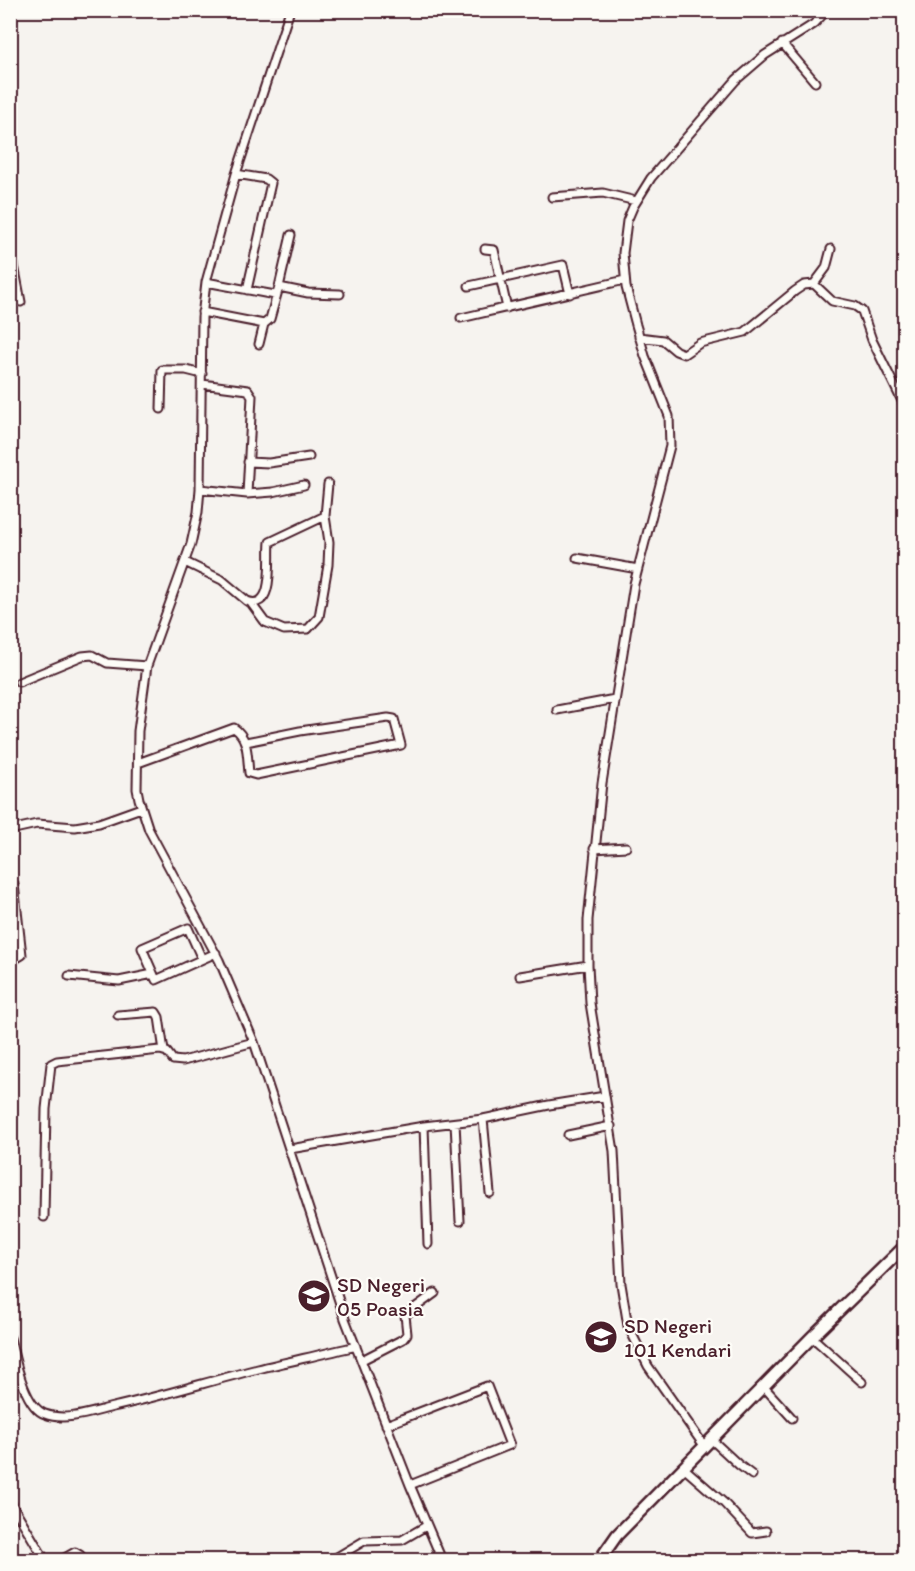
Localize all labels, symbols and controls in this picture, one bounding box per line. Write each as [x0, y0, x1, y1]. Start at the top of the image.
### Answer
place label: SD Negeri 05 Poasia [337, 1272, 425, 1321]
school or university icon: SD Negeri 05 Poasia [296, 1278, 332, 1314]
place label: SD Negeri 101 Kendari [624, 1313, 732, 1362]
school or university icon: SD Negeri 101 Kendari [583, 1319, 619, 1355]

